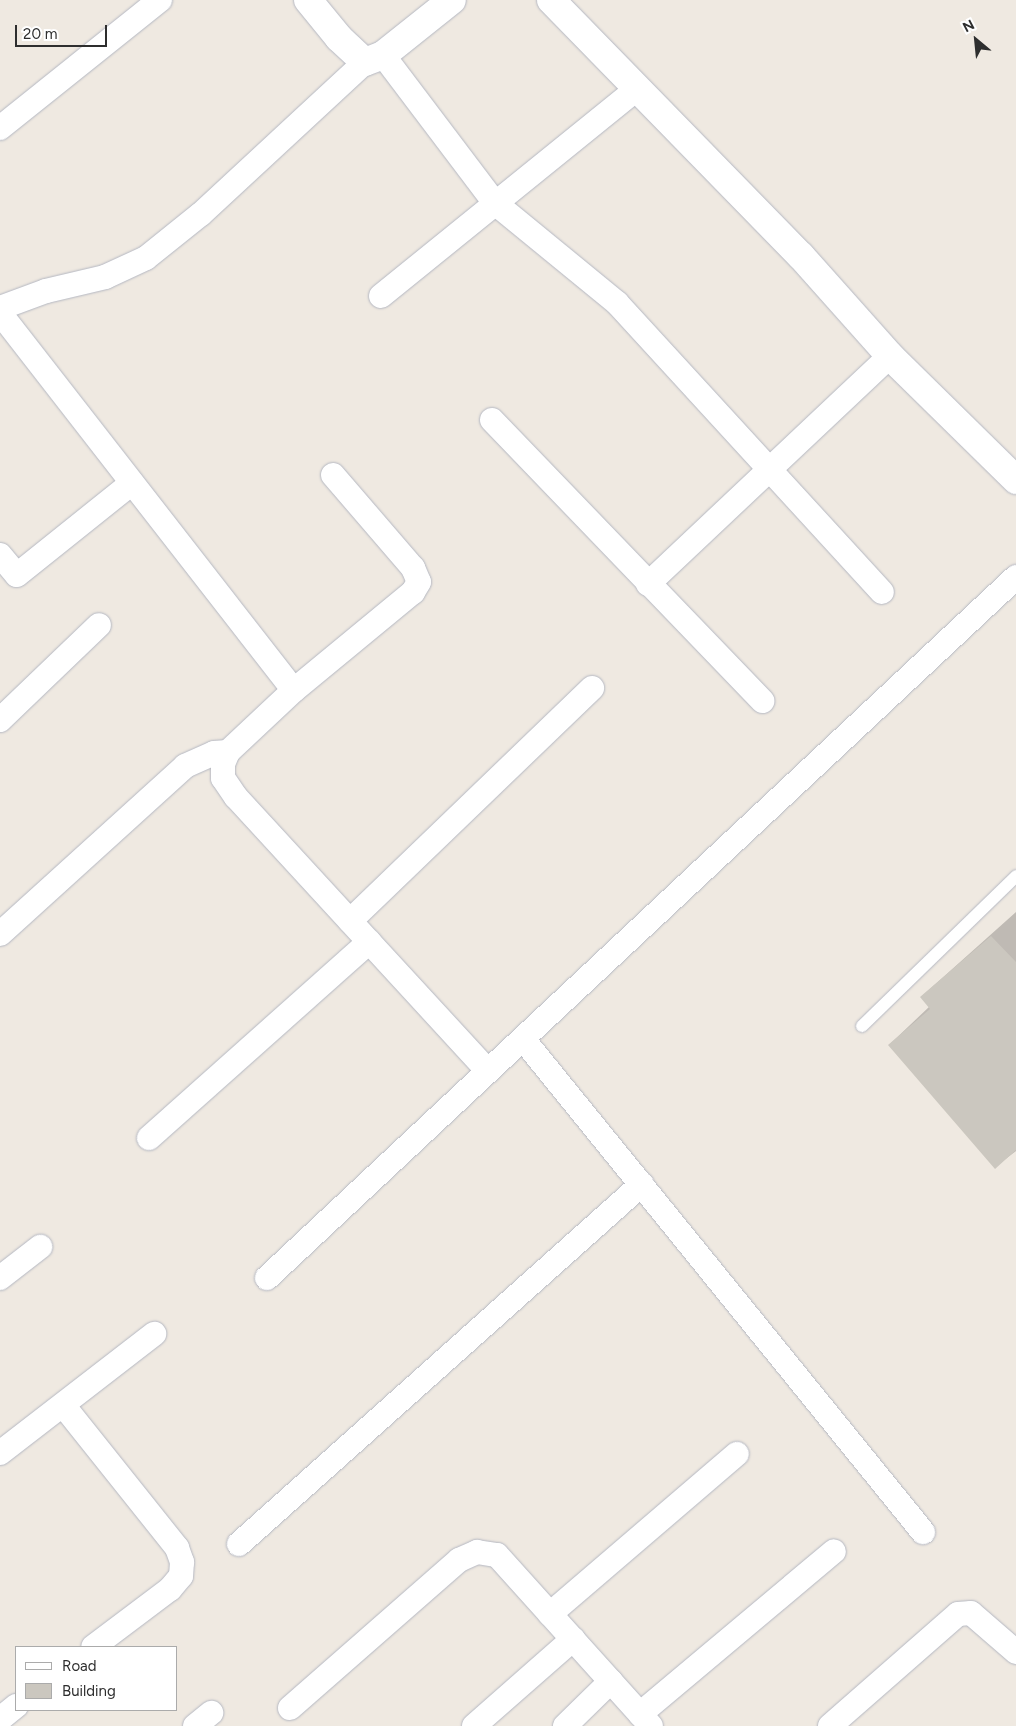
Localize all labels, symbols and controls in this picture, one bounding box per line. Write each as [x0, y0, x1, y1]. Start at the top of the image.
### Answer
scale bar [18, 15, 110, 47]
north arrow [951, 15, 1001, 65]
text: N [960, 16, 977, 36]
text: 20 m [23, 25, 57, 43]
legend [15, 1646, 178, 1711]
text: Road [62, 1657, 97, 1675]
text: Building [62, 1682, 116, 1700]

